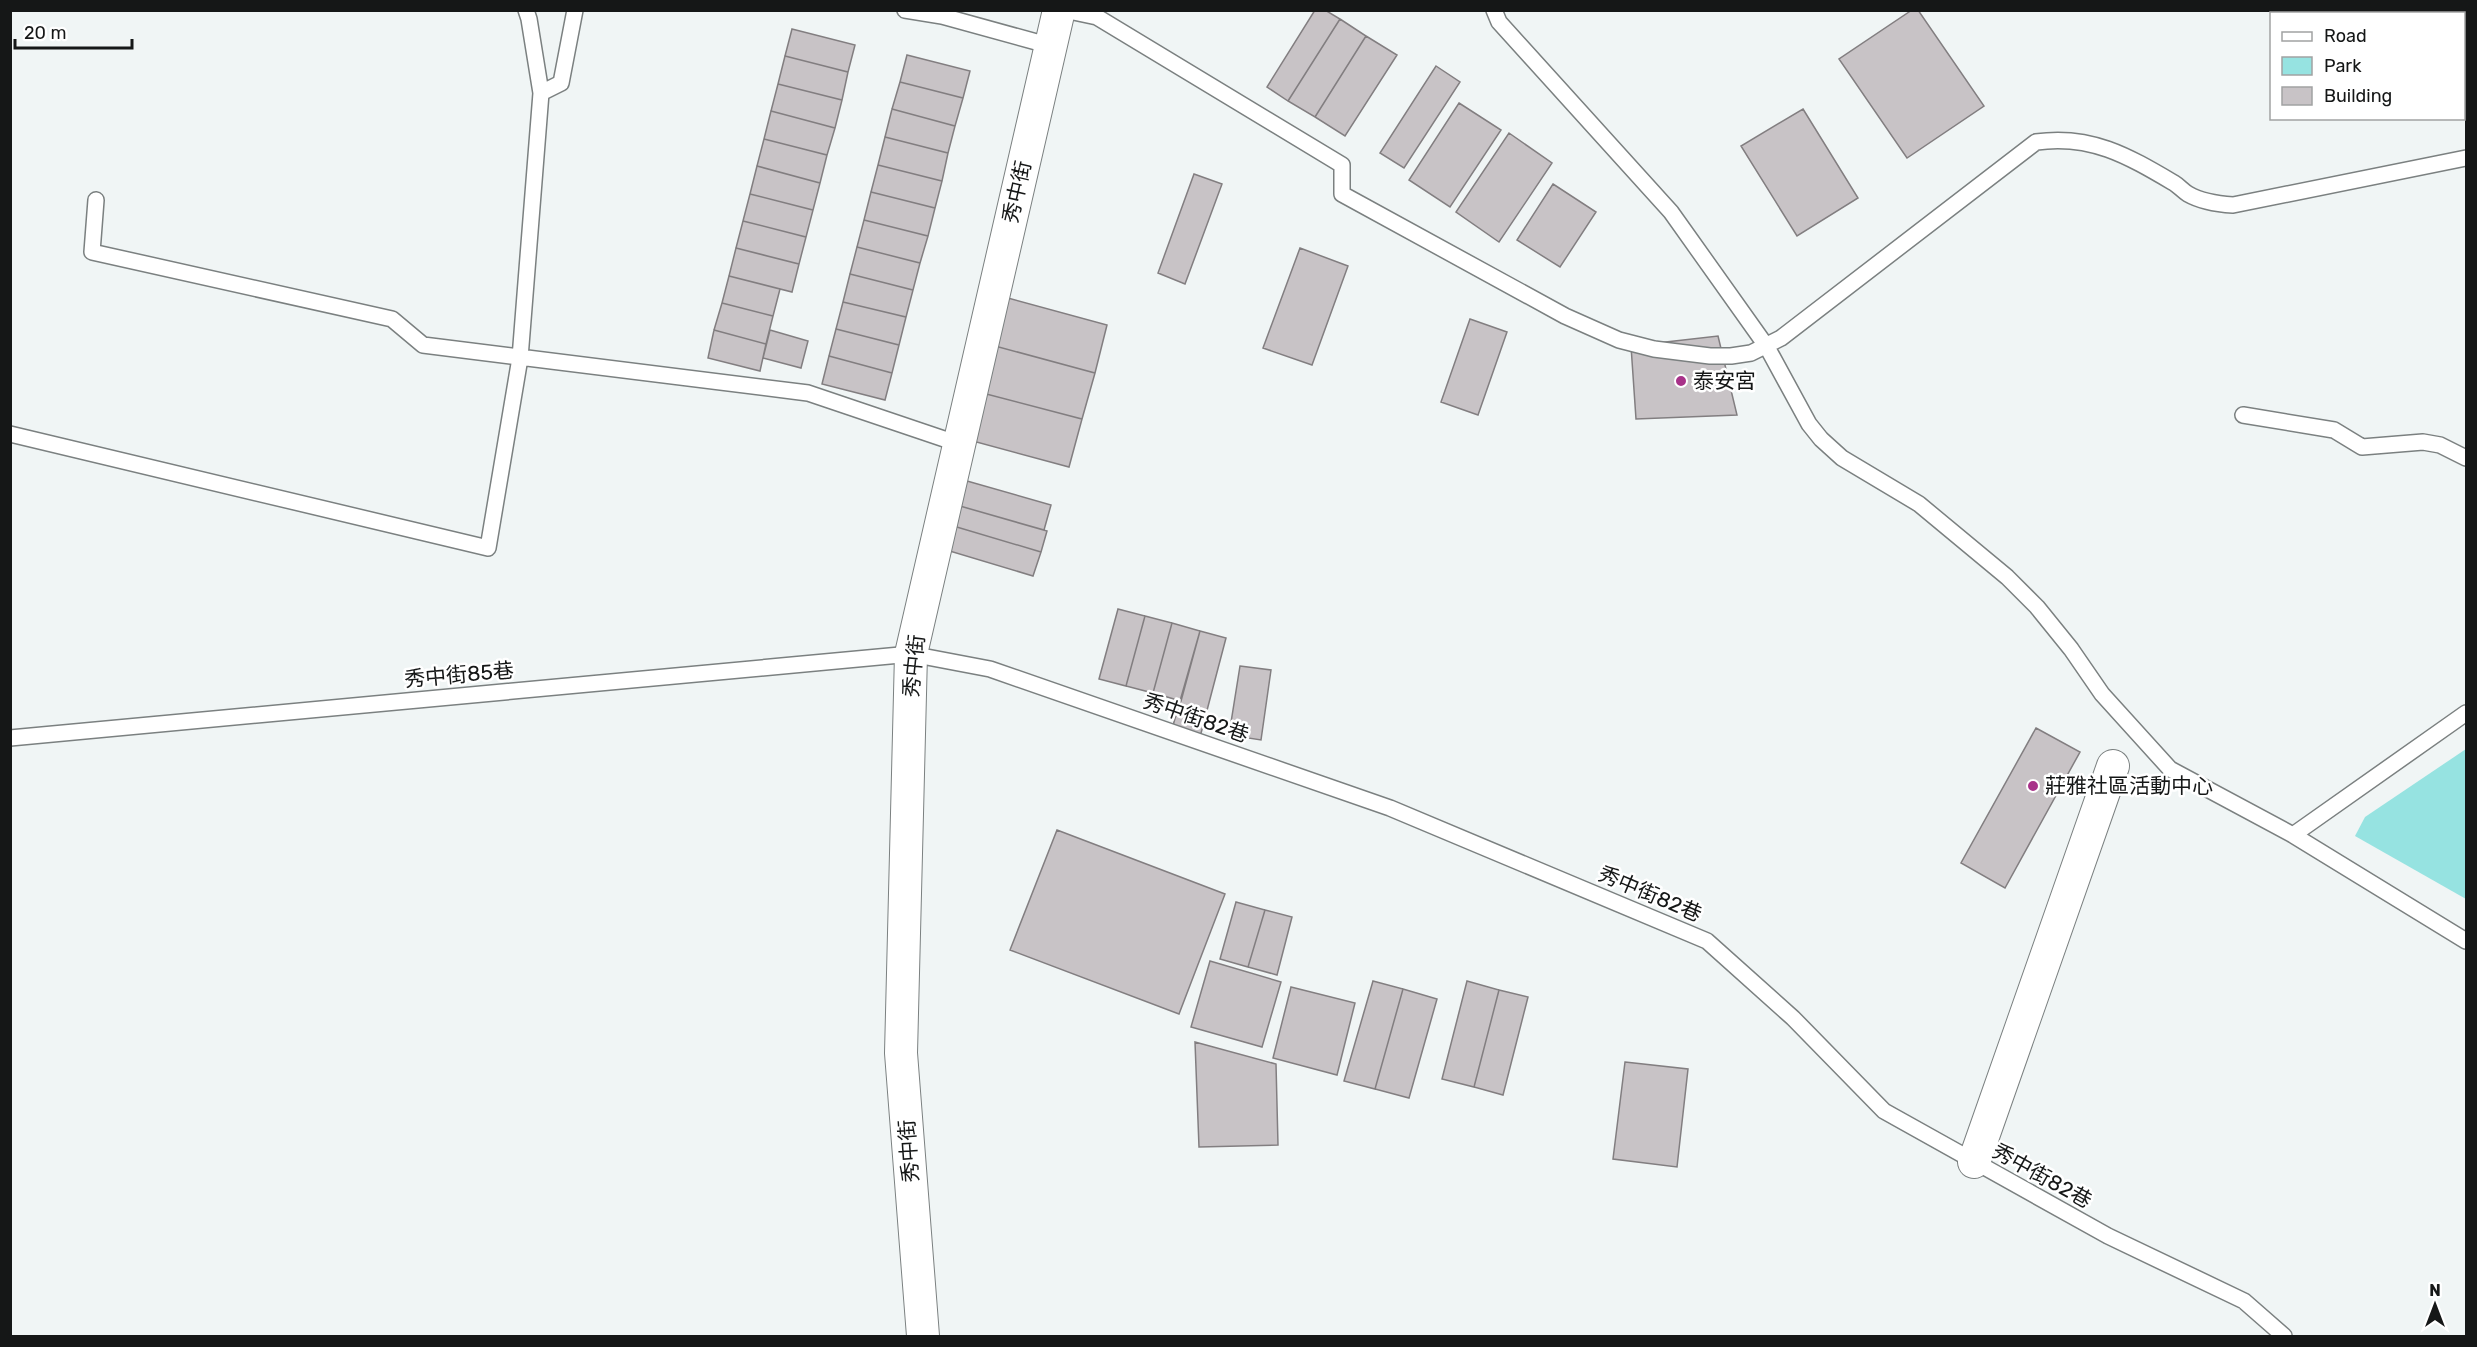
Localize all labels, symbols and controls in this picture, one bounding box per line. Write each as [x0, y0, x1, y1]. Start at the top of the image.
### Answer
scale bar [15, 12, 132, 50]
legend [2270, 12, 2465, 120]
text: 20 m [24, 22, 66, 44]
text: Road [2324, 25, 2367, 47]
text: Park [2324, 55, 2362, 77]
text: Building [2324, 85, 2392, 107]
street label: 秀中街 [997, 158, 1036, 225]
place label: 泰安宮 [1693, 368, 1756, 393]
marker: 泰安宮 [1674, 374, 1688, 388]
street label: 秀中街 [898, 633, 929, 699]
street label: 秀中街85巷 [403, 657, 515, 692]
street label: 秀中街82巷 [1140, 688, 1252, 747]
place label: 莊雅社區活動中心 [2045, 773, 2213, 798]
marker: 莊雅社區活動中心 [2026, 779, 2040, 793]
street label: 秀中街82巷 [1595, 861, 1706, 926]
street label: 秀中街 [894, 1119, 923, 1183]
street label: 秀中街82巷 [1988, 1138, 2096, 1213]
north arrow [2405, 1275, 2465, 1335]
text: N [2429, 1281, 2441, 1300]

